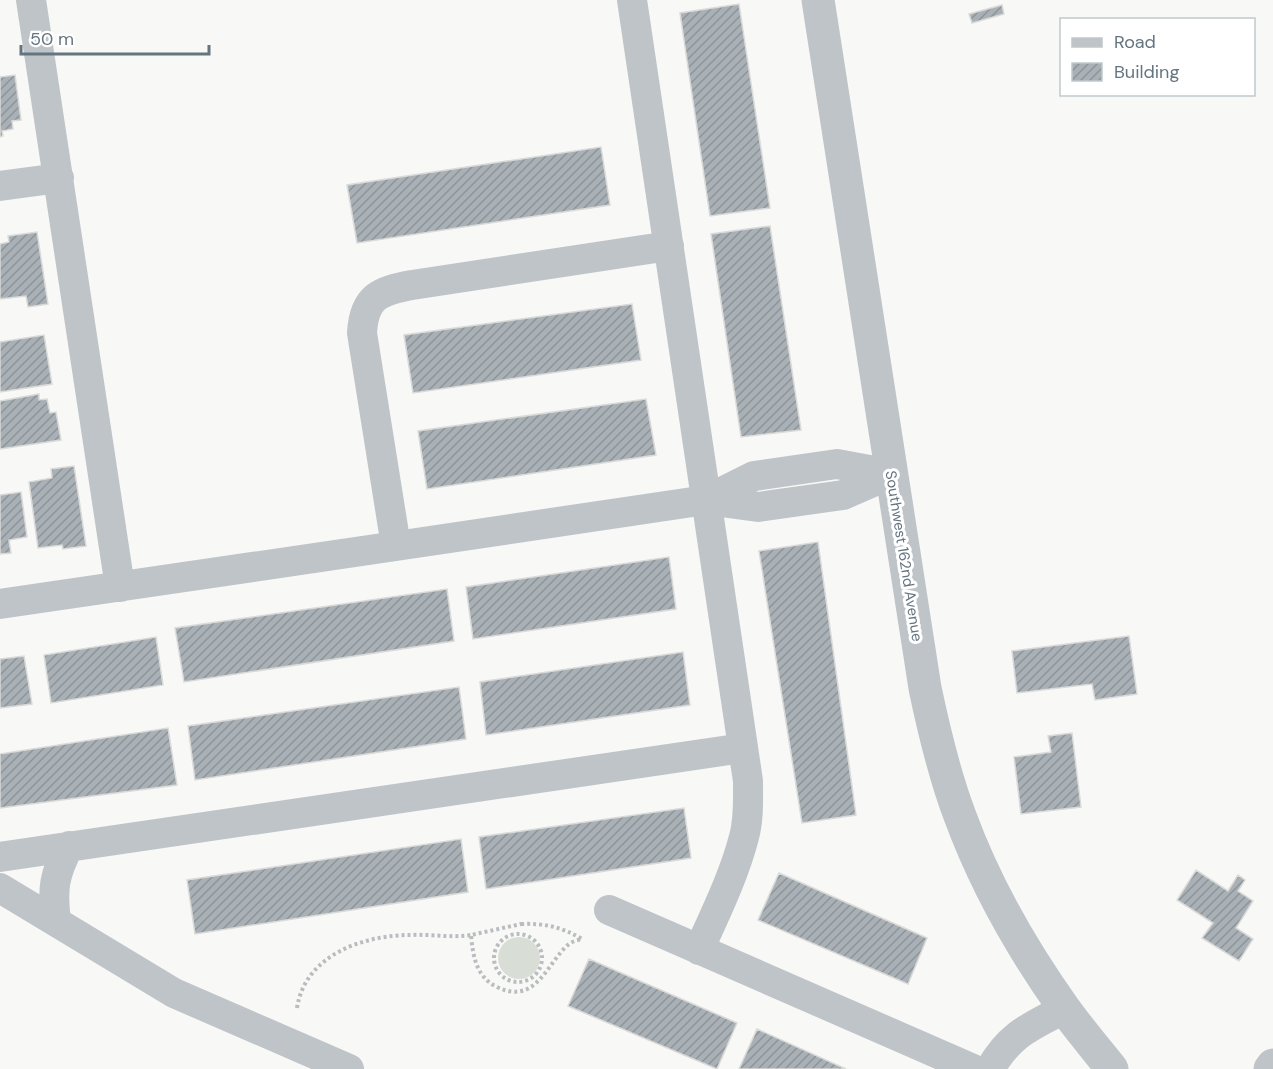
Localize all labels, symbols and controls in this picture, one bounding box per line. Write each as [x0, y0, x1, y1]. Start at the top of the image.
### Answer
scale bar [21, 18, 208, 56]
legend [1060, 18, 1255, 96]
text: 50 m [30, 27, 74, 51]
text: Road [1114, 30, 1156, 54]
text: Building [1114, 60, 1179, 84]
street label: Southwest 162nd Avenue [881, 469, 927, 643]

